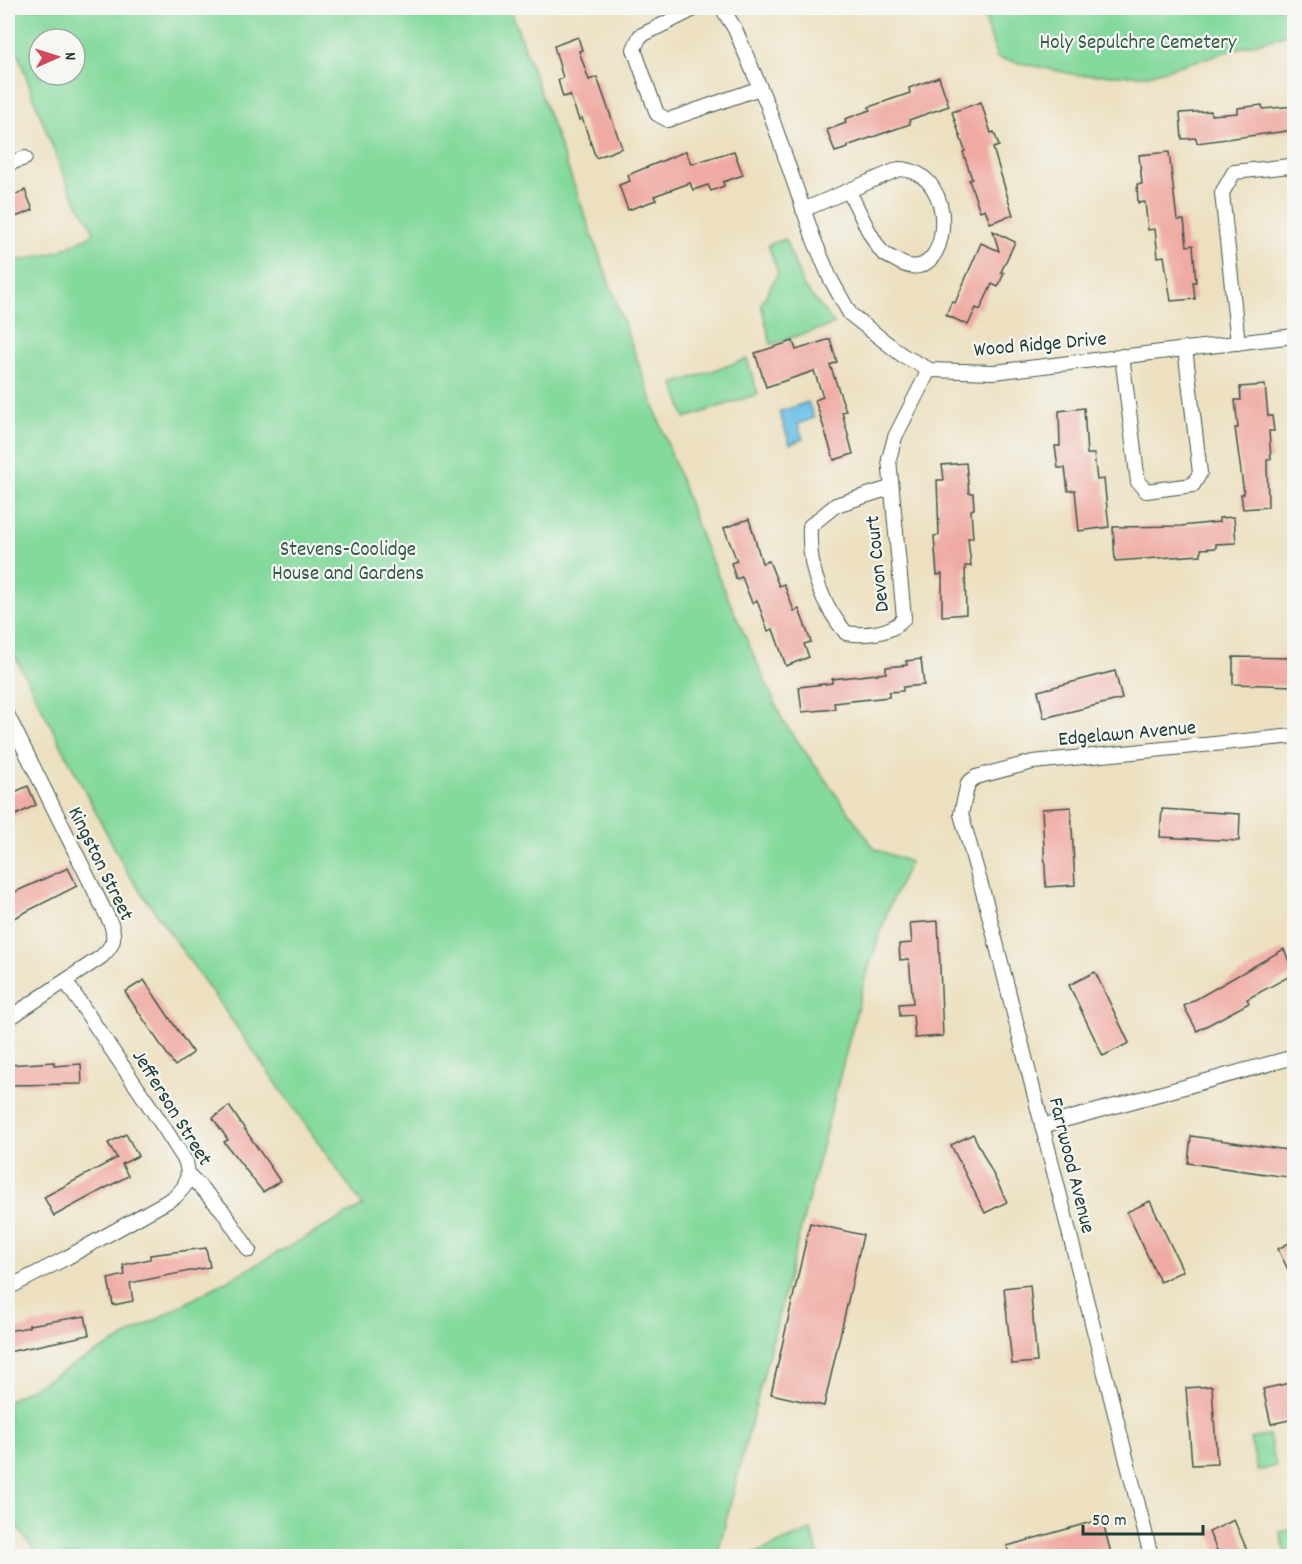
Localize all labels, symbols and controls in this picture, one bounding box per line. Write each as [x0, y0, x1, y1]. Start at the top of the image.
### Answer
north arrow [27, 27, 87, 87]
park label: Holy Sepulchre Cemetery [1039, 29, 1237, 59]
text: N [58, 52, 81, 61]
street label: Wood Ridge Drive [973, 325, 1108, 367]
street label: Devon Court [859, 514, 899, 613]
park label: Stevens-Coolidge House and Gardens [272, 536, 424, 590]
street label: Edgelawn Avenue [1057, 714, 1197, 756]
street label: Kingston Street [59, 802, 140, 927]
street label: Jefferson Street [123, 1045, 218, 1173]
street label: Farrwood Avenue [1039, 1095, 1101, 1237]
scale bar [1083, 1498, 1203, 1536]
text: 50 m [1092, 1509, 1127, 1534]

